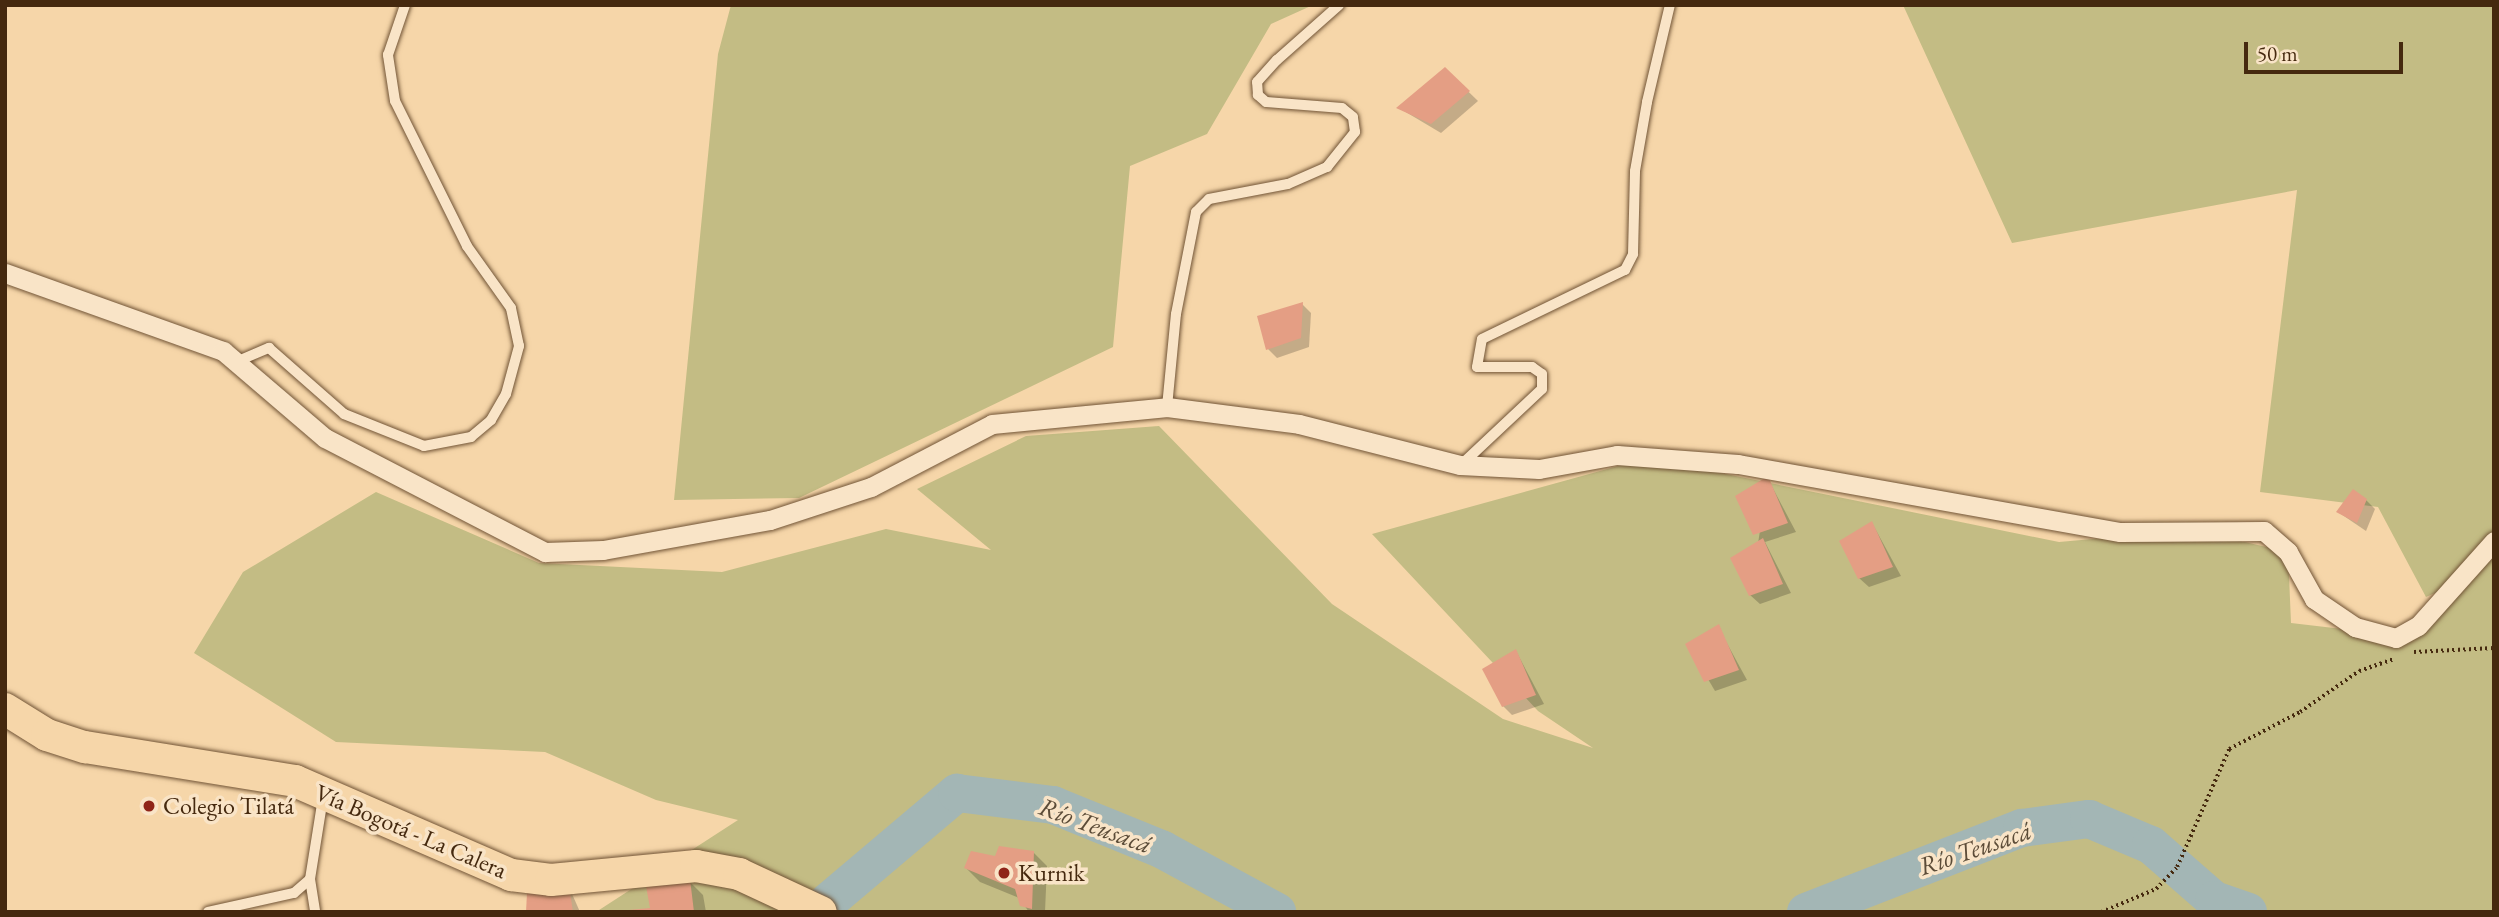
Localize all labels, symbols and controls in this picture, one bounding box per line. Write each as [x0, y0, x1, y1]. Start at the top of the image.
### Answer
scale bar [2247, 28, 2406, 72]
text: 50 m [2257, 40, 2298, 67]
street label: Vía Bogotá - La Calera [311, 778, 511, 884]
water label: Río Teusacá [1035, 791, 1155, 861]
place label: Colegio Tilatá [163, 792, 294, 820]
marker: Colegio Tilatá [141, 798, 157, 814]
water label: Río Teusacá [1914, 815, 2036, 883]
place label: Kurnik [1018, 859, 1085, 887]
marker: Kurnik [996, 865, 1012, 881]

